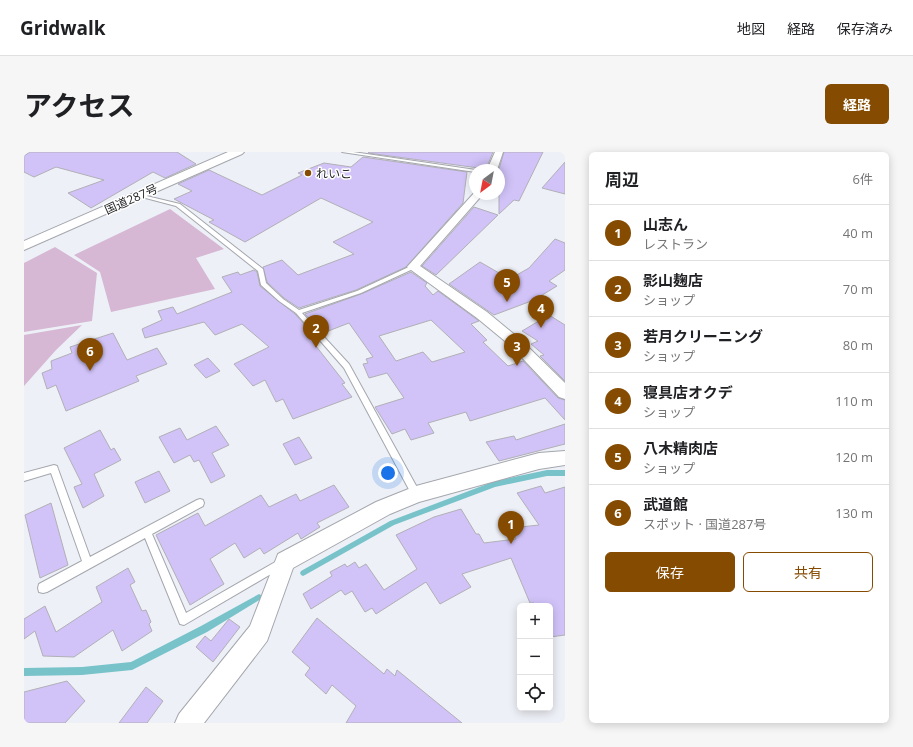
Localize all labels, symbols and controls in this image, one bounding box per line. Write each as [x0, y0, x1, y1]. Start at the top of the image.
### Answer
text: Gridwalk [20, 15, 106, 41]
text: 地図 [737, 19, 765, 38]
text: 経路 [787, 19, 815, 38]
text: 保存済み [837, 19, 893, 38]
button: 経路 [825, 84, 889, 124]
text: アクセス [24, 86, 135, 124]
north arrow [469, 164, 505, 200]
place label: れいこ [316, 165, 352, 182]
marker: れいこ [303, 168, 313, 178]
text: 周辺 [605, 168, 639, 191]
text: 6件 [853, 170, 873, 188]
street label: 国道287号 [102, 180, 160, 218]
text: 山志ん [643, 214, 688, 234]
text: 1 [614, 224, 622, 242]
text: 40 m [843, 224, 873, 242]
text: レストラン [643, 235, 708, 253]
pin: 5 [494, 269, 520, 302]
text: 影山麹店 [643, 270, 703, 290]
text: 2 [614, 280, 622, 298]
text: 70 m [843, 280, 873, 298]
text: ショップ [643, 291, 695, 309]
pin: 4 [528, 295, 554, 328]
pin: 2 [303, 315, 329, 348]
text: 若月クリーニング [643, 326, 763, 346]
pin: 3 [504, 333, 530, 366]
text: 3 [614, 336, 622, 354]
text: 80 m [843, 336, 873, 354]
pin: 6 [77, 338, 103, 371]
text: ショップ [643, 347, 695, 365]
text: 寝具店オクデ [643, 382, 733, 402]
text: 4 [614, 392, 622, 410]
text: 110 m [835, 392, 873, 410]
text: ショップ [643, 403, 695, 421]
text: 八木精肉店 [643, 438, 718, 458]
text: 5 [614, 448, 622, 466]
text: 120 m [835, 448, 873, 466]
text: ショップ [643, 459, 695, 477]
your location [378, 463, 398, 483]
text: 武道館 [643, 494, 688, 514]
text: 6 [614, 504, 622, 522]
text: 130 m [835, 504, 873, 522]
pin: 1 [498, 511, 524, 544]
text: スポット · 国道287号 [643, 515, 766, 533]
button: 保存 [605, 552, 735, 592]
button: 共有 [743, 552, 873, 592]
map controls [517, 603, 553, 711]
button: + [517, 603, 553, 639]
button: − [517, 639, 553, 675]
button: locate [517, 675, 553, 711]

